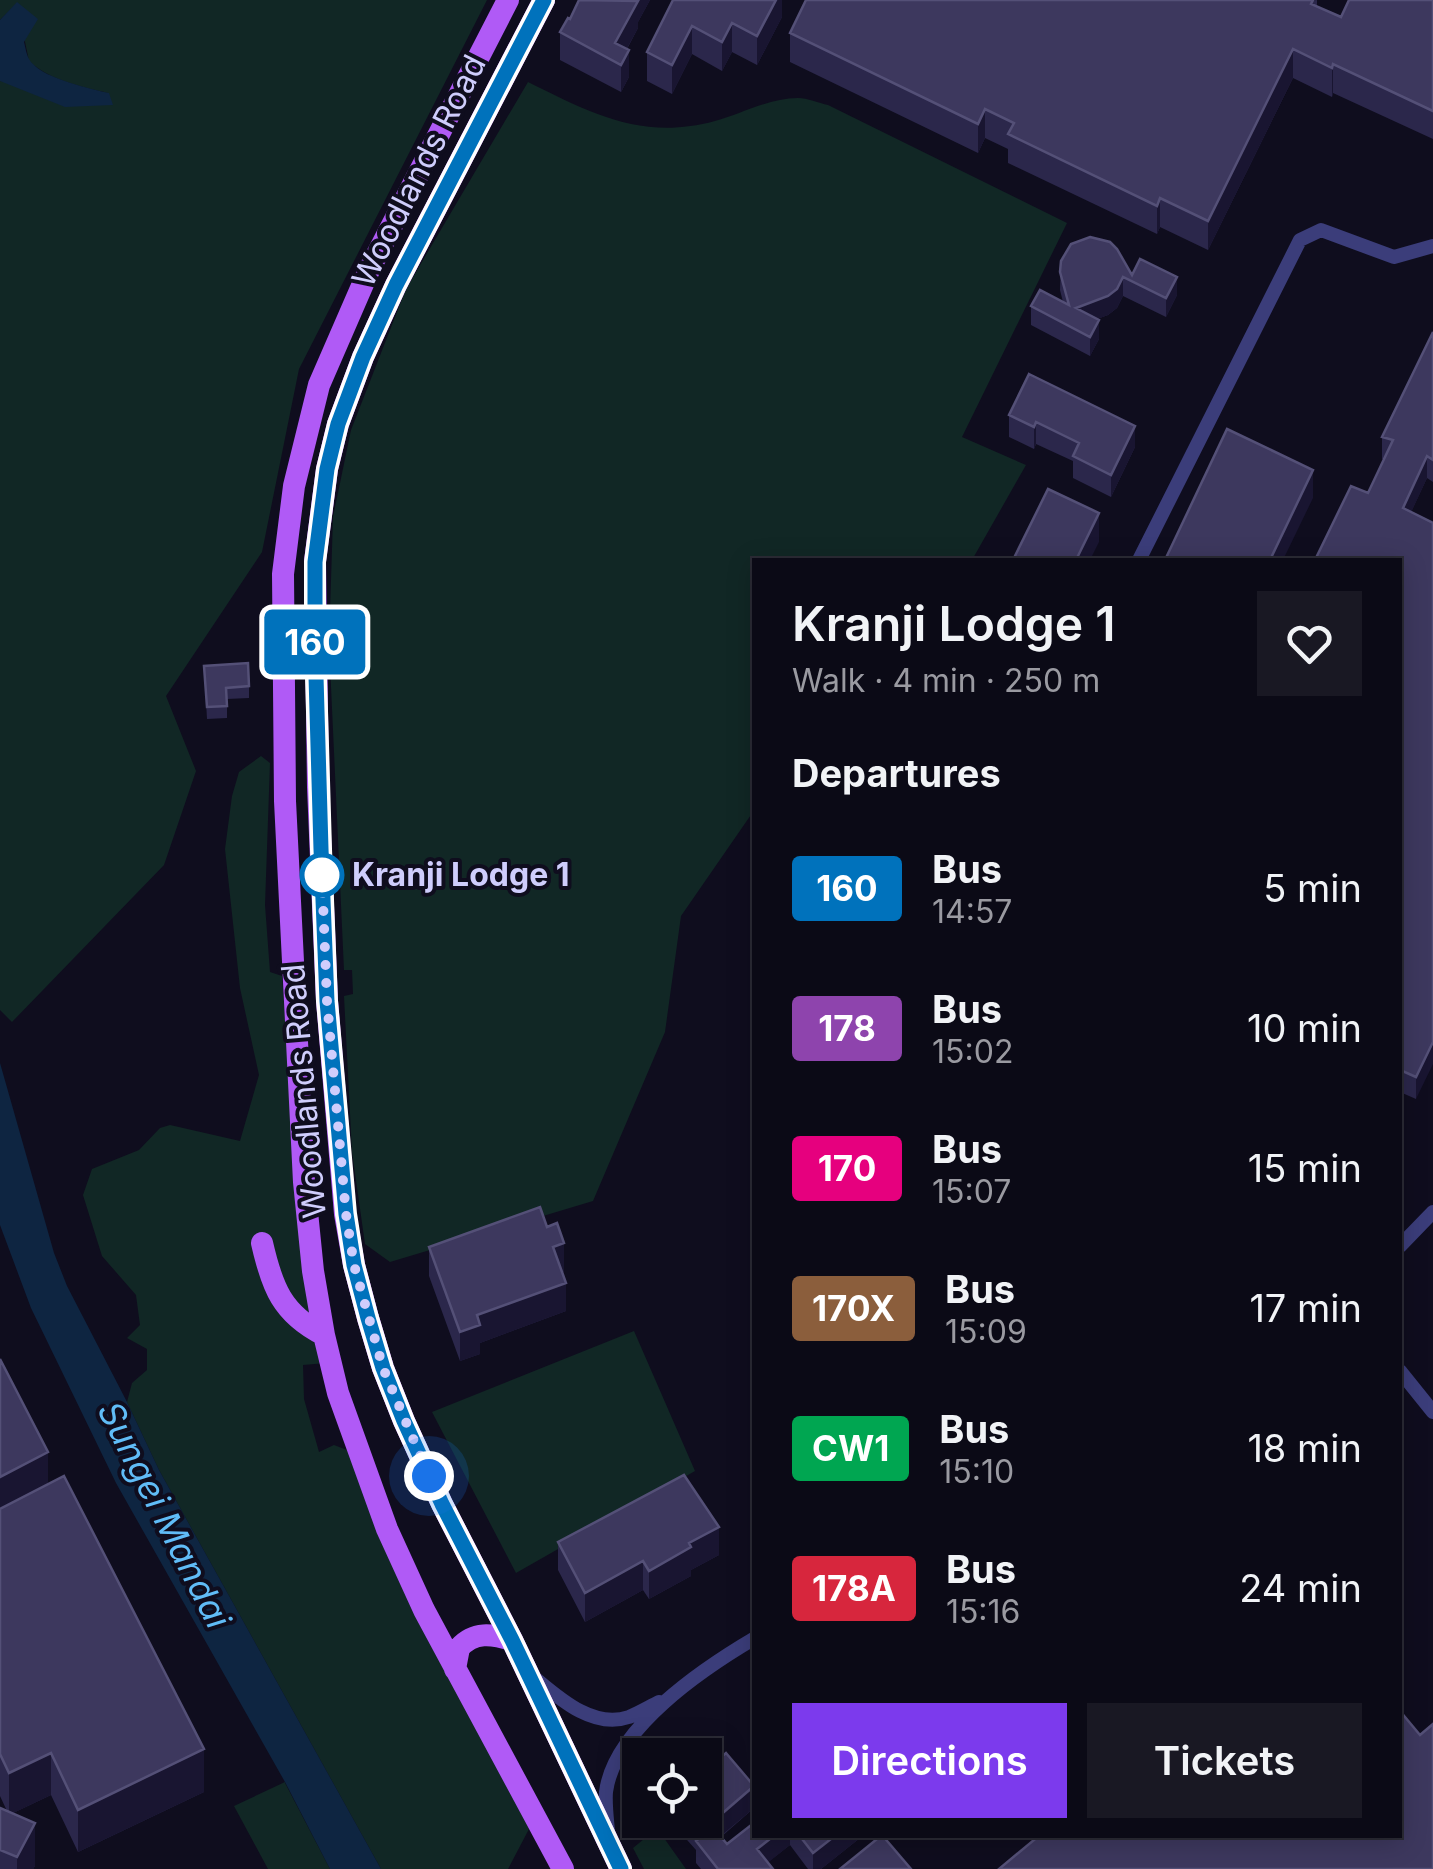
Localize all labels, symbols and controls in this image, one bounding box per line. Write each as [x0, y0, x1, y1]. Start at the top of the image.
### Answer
street label: Woodlands Road [343, 48, 494, 293]
button: heart [1257, 591, 1362, 696]
text: Kranji Lodge 1 [792, 594, 1116, 653]
line badge: 160 [258, 610, 372, 674]
text: 160 [284, 621, 346, 663]
text: Walk · 4 min · 250 m [792, 661, 1100, 700]
text: Departures [792, 750, 1001, 796]
text: Bus [932, 846, 1002, 892]
marker: Kranji Lodge 1 [301, 854, 343, 896]
place label: Kranji Lodge 1 [352, 855, 570, 894]
text: 5 min [1263, 865, 1362, 911]
text: 160 [816, 867, 878, 909]
text: 14:57 [932, 892, 1012, 931]
street label: Woodlands Road [273, 962, 334, 1220]
text: Bus [932, 986, 1002, 1032]
text: 10 min [1247, 1005, 1362, 1051]
text: 178 [818, 1007, 876, 1049]
text: 15:02 [932, 1032, 1013, 1071]
text: Bus [932, 1126, 1002, 1172]
text: 15 min [1248, 1145, 1362, 1191]
text: 170 [818, 1147, 876, 1189]
text: 15:07 [932, 1172, 1011, 1211]
text: Bus [945, 1266, 1015, 1312]
text: 17 min [1249, 1285, 1362, 1331]
text: 170X [812, 1287, 895, 1329]
text: 15:09 [945, 1312, 1027, 1351]
water label: Sungei Mandai [90, 1394, 241, 1636]
text: Bus [939, 1406, 1009, 1452]
text: 18 min [1247, 1425, 1362, 1471]
text: CW1 [812, 1427, 889, 1469]
your location [404, 1451, 454, 1501]
text: 15:10 [939, 1452, 1014, 1491]
text: Bus [946, 1546, 1016, 1592]
text: 24 min [1239, 1565, 1362, 1611]
text: 178A [812, 1567, 896, 1609]
text: 15:16 [946, 1592, 1020, 1631]
button: Directions [792, 1703, 1067, 1818]
button: Tickets [1087, 1703, 1362, 1818]
map controls [622, 1738, 722, 1838]
button: locate [622, 1738, 722, 1838]

